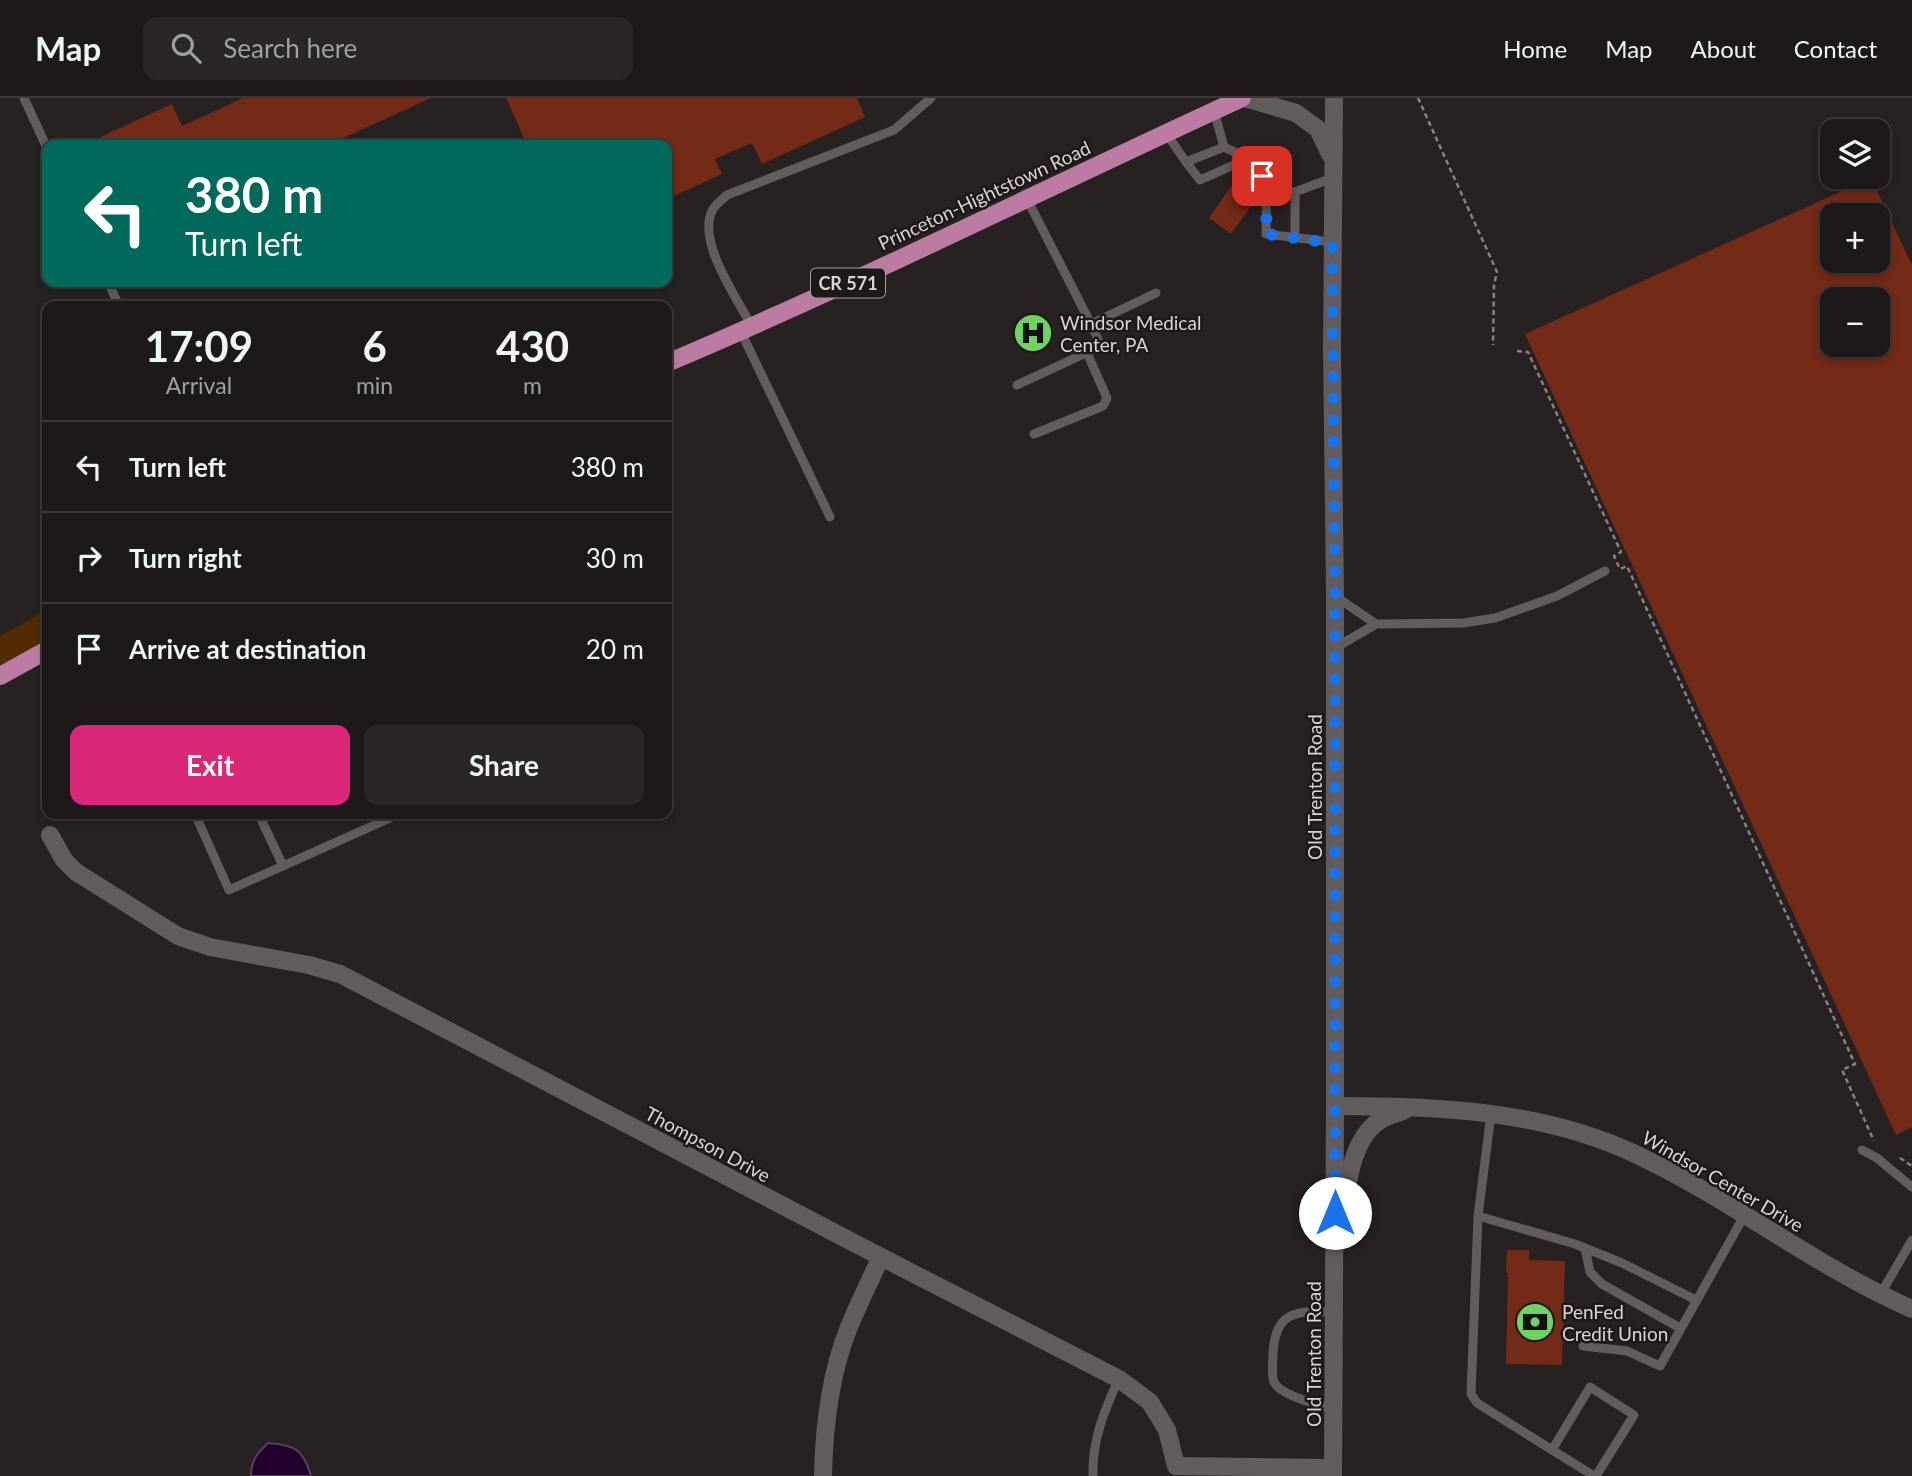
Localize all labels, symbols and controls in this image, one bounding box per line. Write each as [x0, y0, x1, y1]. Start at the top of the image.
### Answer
search box [143, 17, 633, 80]
text: Map [35, 28, 101, 68]
icon: search [167, 29, 205, 67]
text: Search here [223, 32, 357, 64]
text: Home [1503, 34, 1567, 63]
text: Map [1605, 34, 1653, 63]
text: About [1691, 34, 1756, 63]
text: Contact [1794, 34, 1877, 63]
map controls [1820, 119, 1890, 357]
button: layers [1820, 119, 1890, 189]
street label: Princeton-Hightstown Road [874, 136, 1094, 254]
pin [1232, 146, 1292, 206]
icon: arrive [1243, 157, 1281, 195]
text: 380 m [185, 165, 323, 223]
icon: left [70, 168, 161, 259]
button: + [1820, 203, 1890, 273]
text: Turn left [185, 224, 302, 263]
road number: CR 571 [811, 268, 885, 298]
button: − [1820, 287, 1890, 357]
place label: Windsor Medical Center, PA [1060, 311, 1201, 356]
hospital icon: Windsor Medical Center, PA [1012, 312, 1054, 354]
text: 17:09 [145, 321, 253, 371]
text: 6 [362, 321, 387, 371]
text: 430 [496, 321, 569, 371]
text: Arrival [166, 371, 232, 399]
text: min [356, 371, 393, 399]
text: m [523, 371, 542, 399]
icon: left [70, 448, 108, 486]
text: Turn left [129, 451, 226, 483]
text: 380 m [571, 451, 644, 483]
icon: right [70, 539, 108, 577]
text: Turn right [129, 542, 242, 574]
text: 30 m [586, 542, 644, 574]
icon: arrive [70, 630, 108, 668]
text: Arrive at destination [129, 633, 366, 665]
text: 20 m [586, 633, 644, 665]
street label: Old Trenton Road [1303, 714, 1326, 860]
button: Exit [70, 725, 350, 805]
button: Share [364, 725, 644, 805]
street label: Thompson Drive [641, 1101, 775, 1187]
street label: Windsor Center Drive [1638, 1125, 1808, 1237]
position arrow [1298, 1176, 1372, 1250]
street label: Old Trenton Road [1302, 1281, 1325, 1427]
place label: PenFed Credit Union [1562, 1300, 1668, 1345]
bank icon: PenFed Credit Union [1514, 1301, 1556, 1343]

